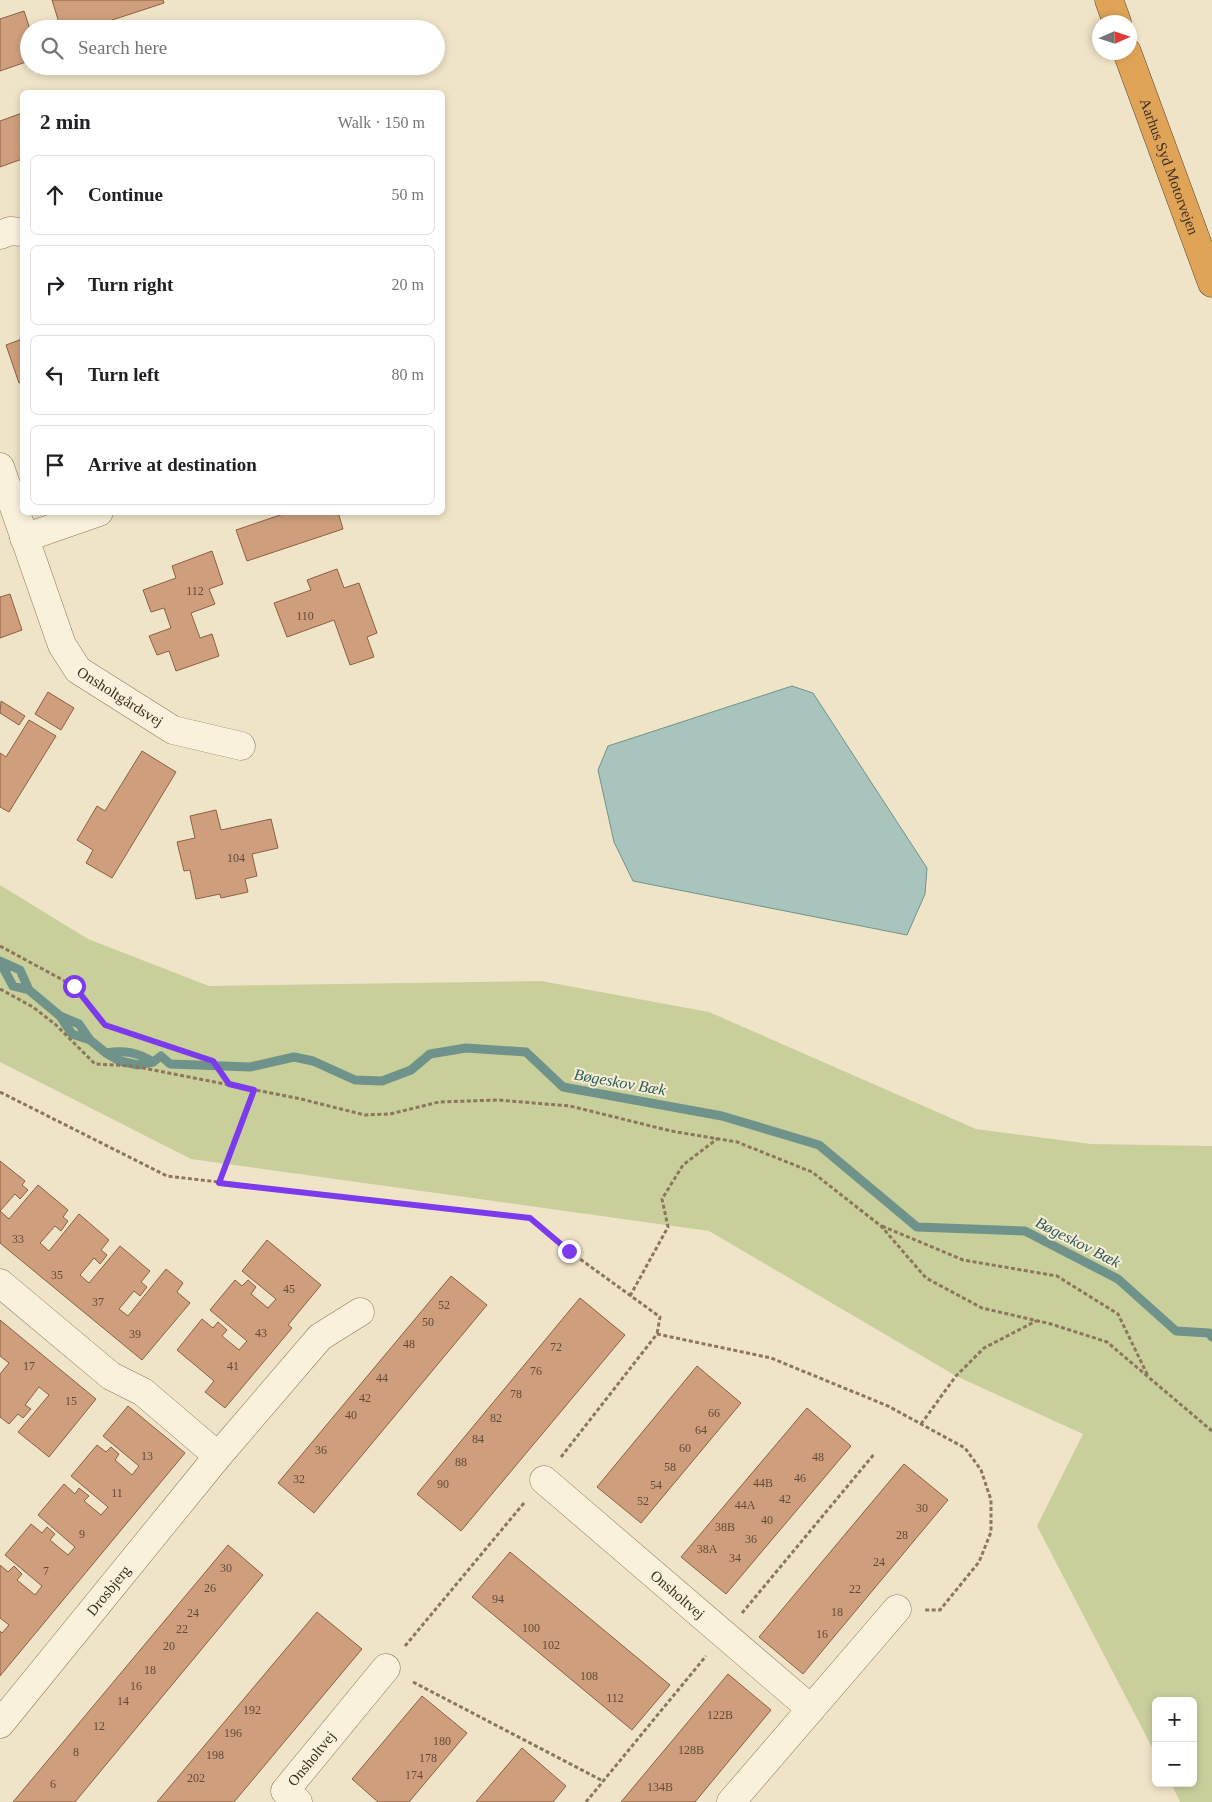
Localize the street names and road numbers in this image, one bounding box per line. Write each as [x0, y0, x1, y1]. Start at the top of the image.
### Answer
street label: Aarhus Syd Motorvejen [1137, 96, 1202, 237]
street label: Onsholtgårdsvej [74, 664, 166, 730]
street label: Drosbjerg [83, 1562, 134, 1619]
street label: Onsholtvej [647, 1567, 708, 1622]
street label: Onsholtvej [285, 1728, 339, 1789]

